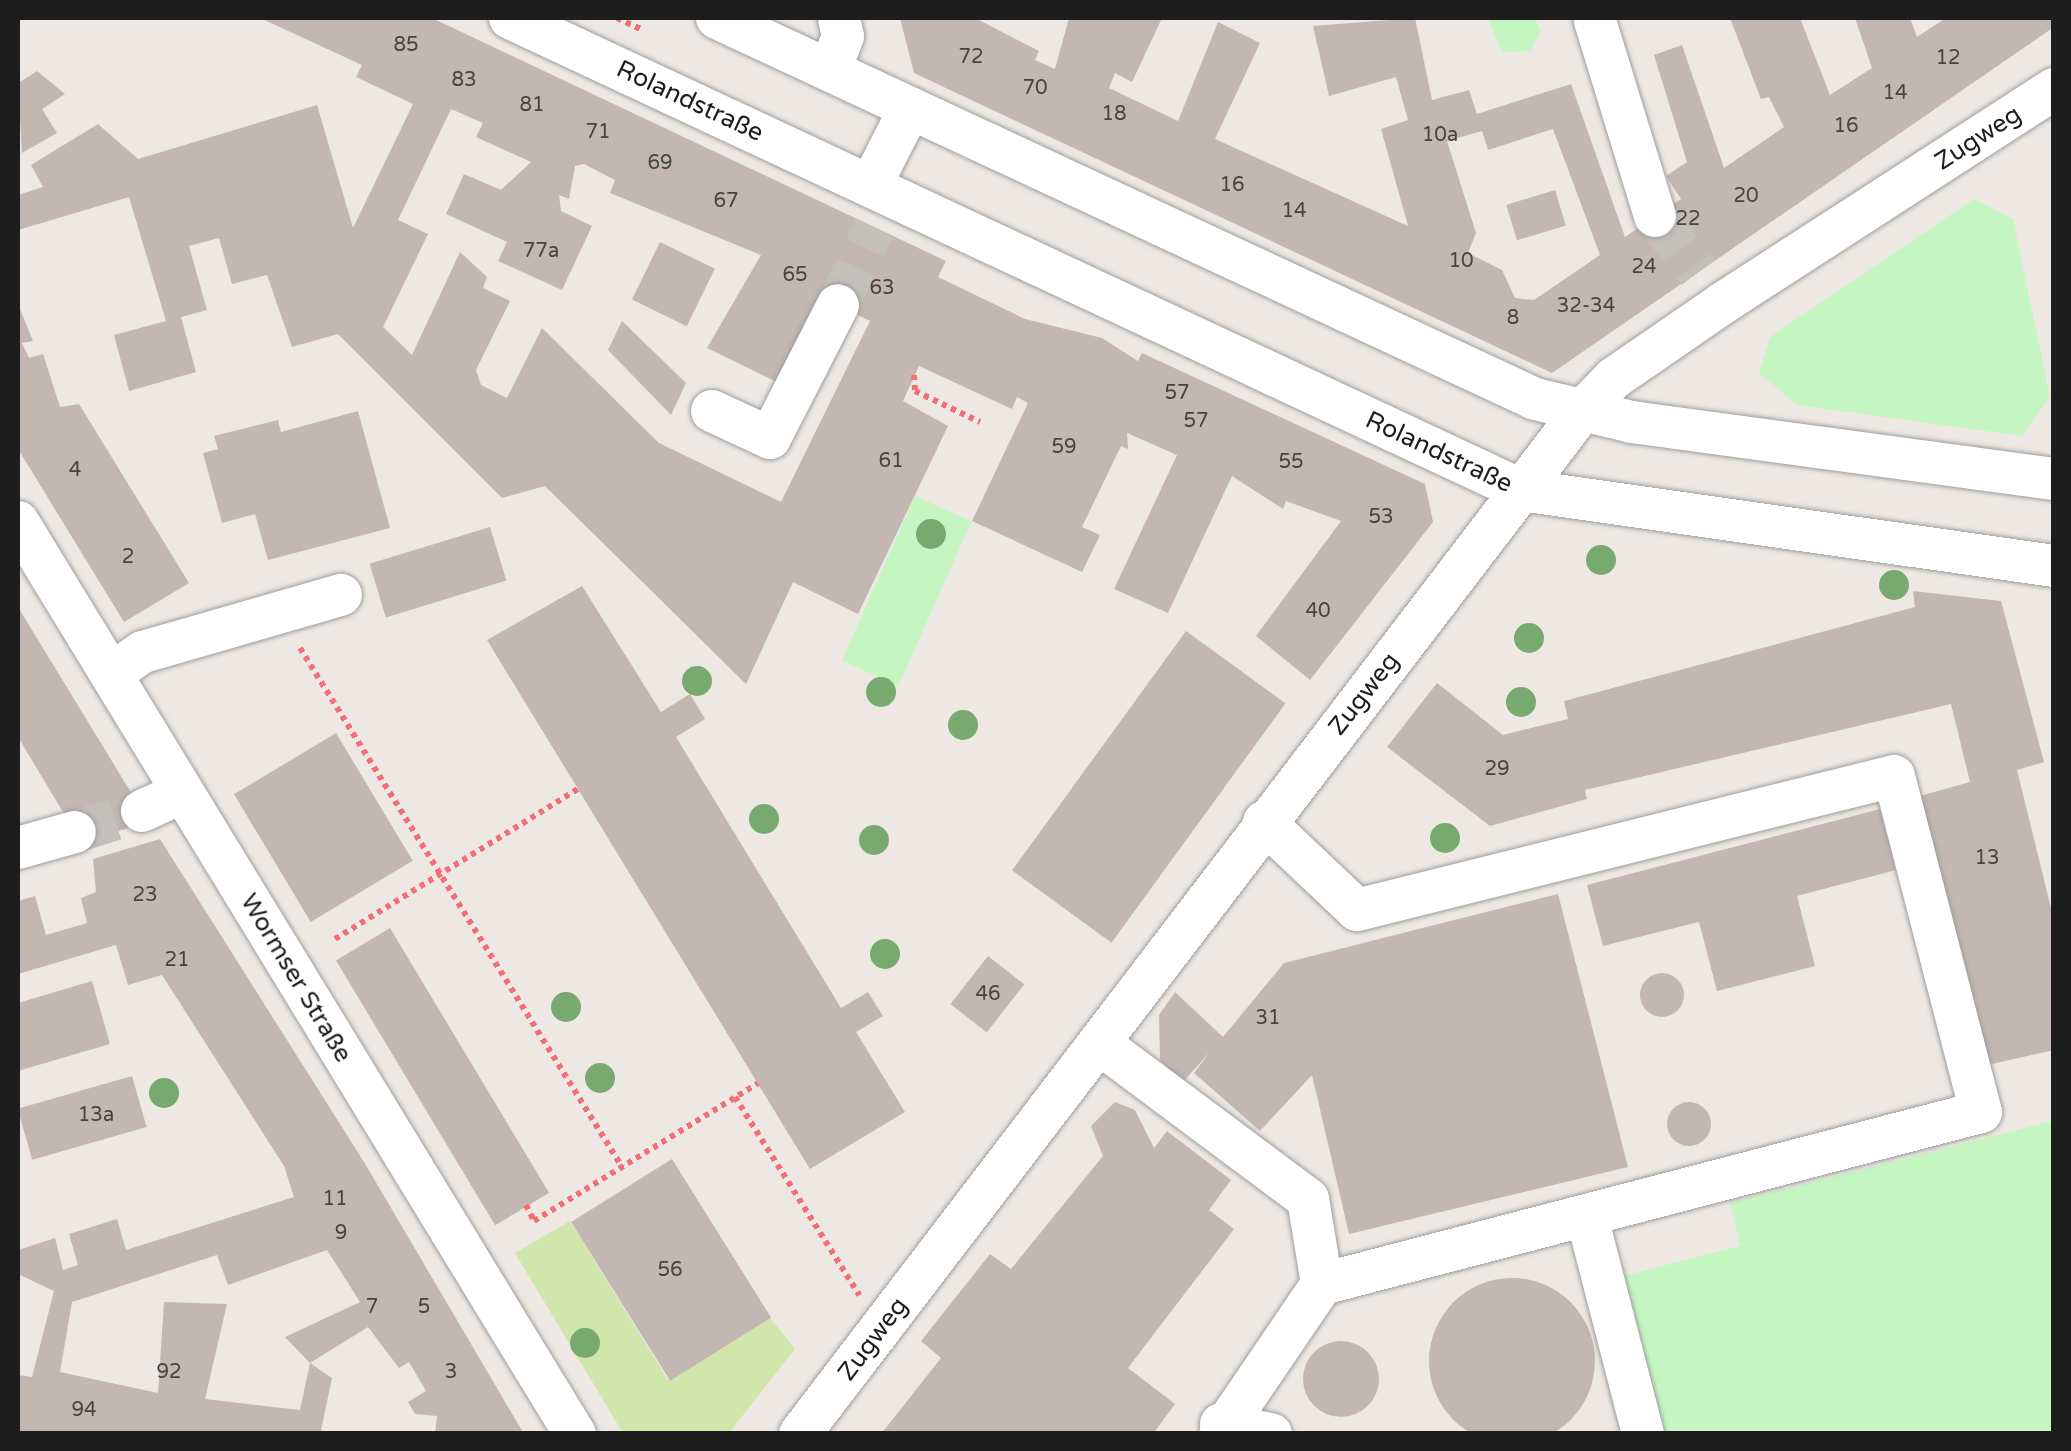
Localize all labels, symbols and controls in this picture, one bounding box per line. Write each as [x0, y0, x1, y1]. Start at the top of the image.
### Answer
house number: 85 [393, 33, 419, 57]
house number: 72 [958, 45, 984, 69]
house number: 12 [1935, 46, 1961, 70]
street label: Rolandstraße [612, 54, 768, 148]
house number: 83 [451, 68, 477, 92]
house number: 70 [1022, 76, 1048, 100]
house number: 14 [1882, 81, 1908, 105]
house number: 81 [519, 93, 545, 117]
street label: Zugweg [1929, 99, 2027, 177]
house number: 18 [1101, 102, 1127, 126]
house number: 16 [1833, 114, 1859, 138]
house number: 71 [585, 120, 611, 144]
house number: 10a [1422, 123, 1458, 147]
house number: 69 [647, 151, 673, 175]
house number: 16 [1219, 173, 1245, 197]
house number: 20 [1733, 184, 1759, 208]
house number: 67 [713, 189, 739, 213]
house number: 14 [1281, 199, 1307, 223]
house number: 22 [1675, 207, 1701, 231]
house number: 77a [523, 239, 559, 263]
house number: 10 [1448, 249, 1474, 273]
house number: 24 [1631, 255, 1657, 279]
house number: 65 [782, 263, 808, 287]
house number: 63 [869, 276, 895, 300]
house number: 32-34 [1557, 294, 1615, 318]
house number: 8 [1507, 306, 1519, 330]
house number: 57 [1164, 381, 1190, 405]
street label: Rolandstraße [1361, 405, 1517, 499]
house number: 57 [1183, 409, 1209, 433]
house number: 59 [1051, 435, 1077, 459]
house number: 61 [878, 449, 904, 473]
house number: 55 [1278, 450, 1304, 474]
house number: 4 [69, 458, 81, 482]
house number: 53 [1368, 505, 1394, 529]
house number: 2 [122, 545, 134, 569]
house number: 40 [1305, 599, 1331, 623]
street label: Zugweg [1322, 647, 1406, 741]
house number: 29 [1484, 757, 1510, 781]
house number: 13 [1974, 846, 2000, 870]
house number: 23 [132, 883, 158, 907]
street label: Wormser Straße [234, 888, 358, 1068]
house number: 21 [164, 948, 190, 972]
house number: 46 [975, 982, 1001, 1006]
house number: 31 [1255, 1006, 1281, 1030]
house number: 13a [78, 1103, 114, 1127]
house number: 11 [322, 1187, 348, 1211]
house number: 9 [335, 1221, 347, 1245]
house number: 56 [657, 1258, 683, 1282]
street label: Zugweg [832, 1291, 914, 1387]
house number: 7 [366, 1295, 378, 1319]
house number: 5 [418, 1295, 430, 1319]
house number: 92 [156, 1360, 182, 1384]
house number: 3 [445, 1360, 457, 1384]
house number: 94 [71, 1398, 97, 1422]

